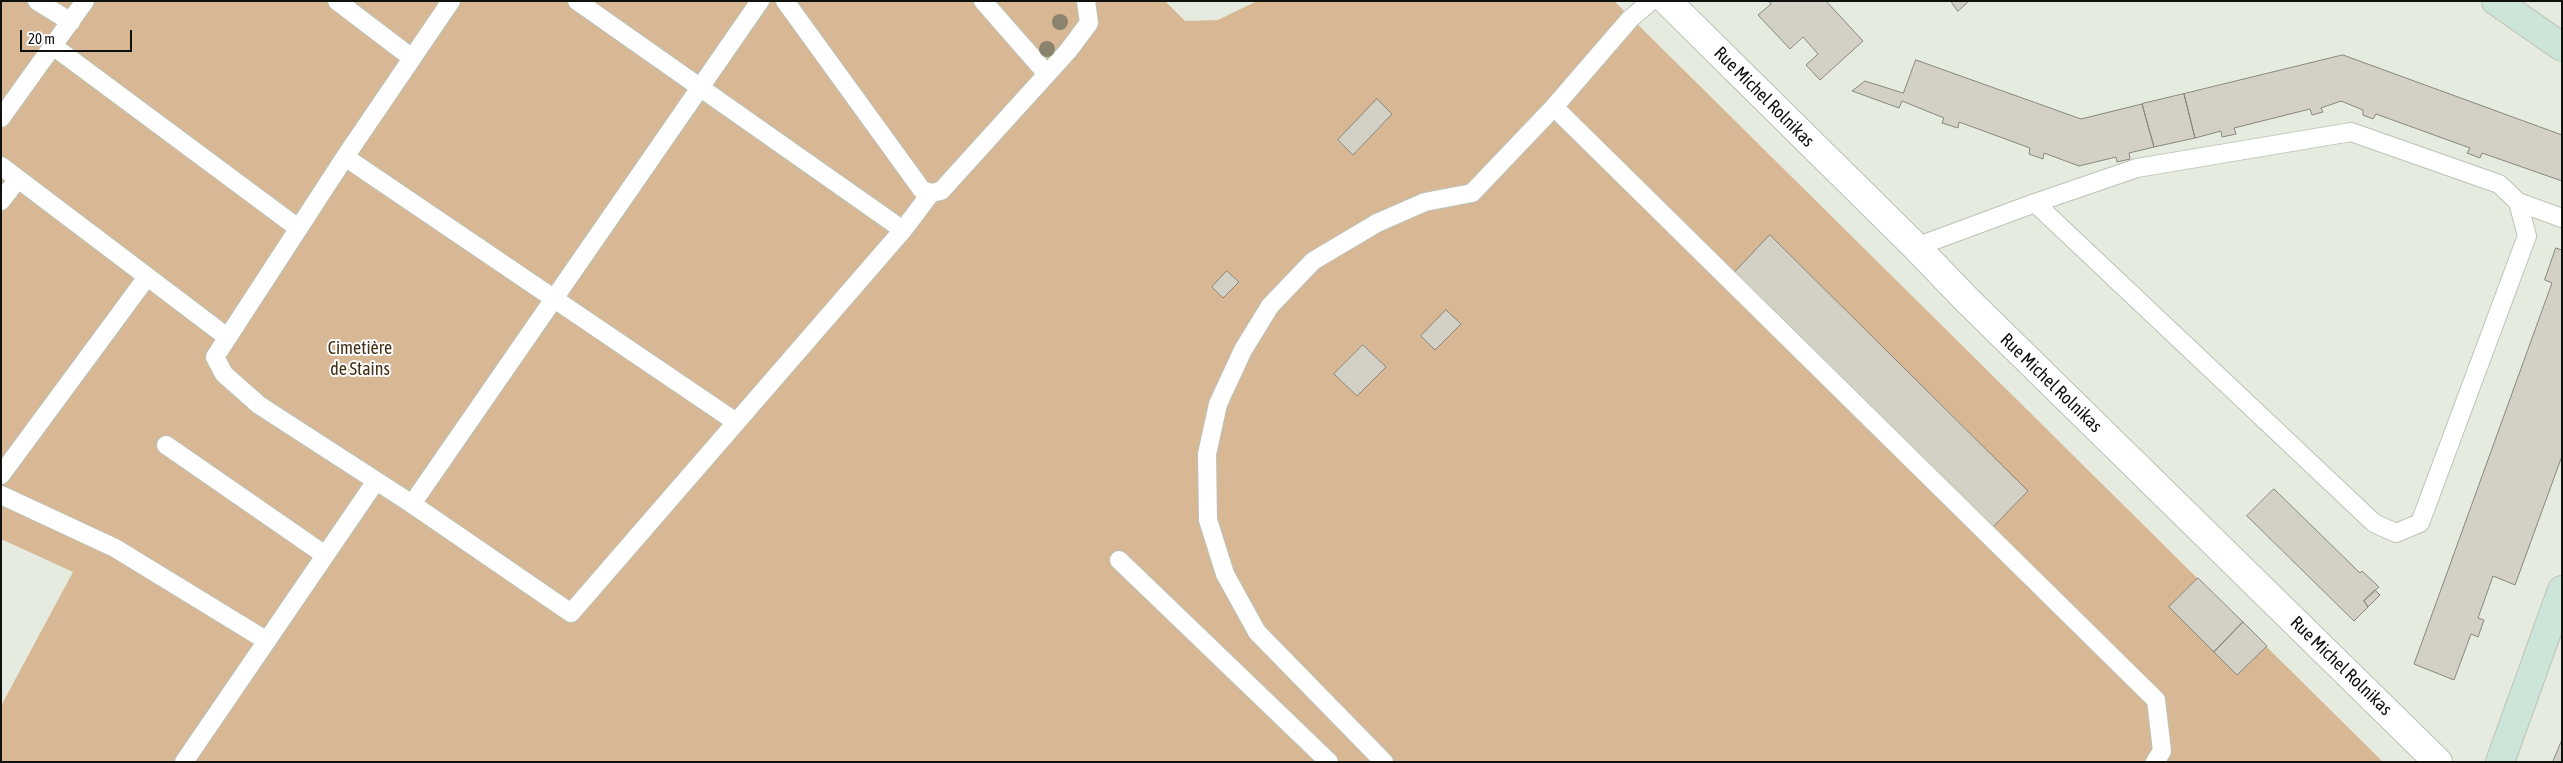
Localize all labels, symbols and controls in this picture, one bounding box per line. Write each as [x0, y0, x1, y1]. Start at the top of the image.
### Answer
scale bar [22, 20, 135, 52]
text: 20 m [28, 30, 55, 47]
street label: Rue Michel Rolnikas [1709, 42, 1819, 152]
street label: Rue Michel Rolnikas [1996, 329, 2106, 437]
park label: Cimetière de Stains [328, 337, 392, 379]
street label: Rue Michel Rolnikas [2286, 612, 2396, 720]

